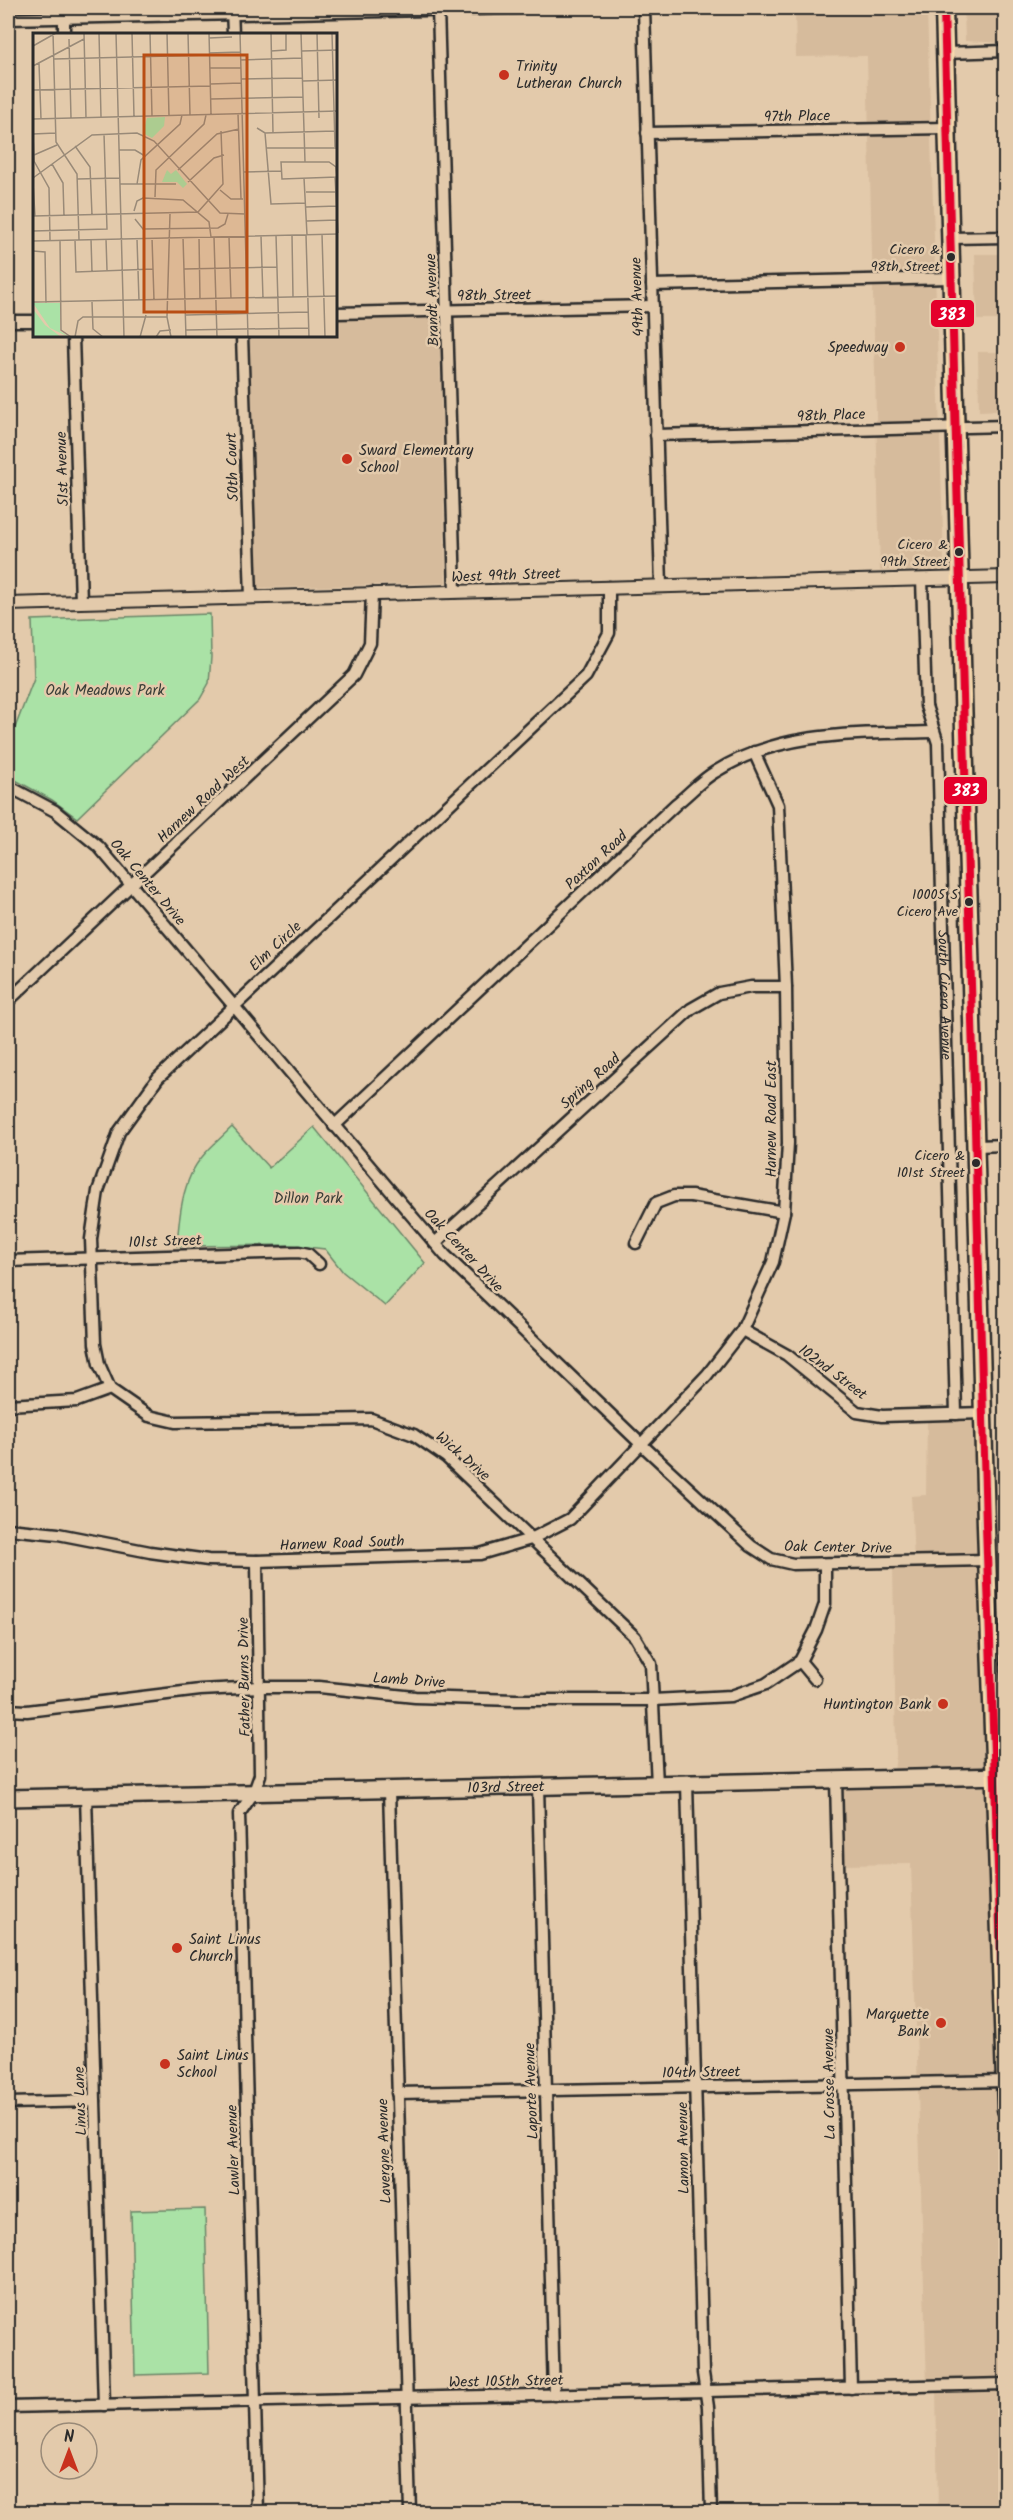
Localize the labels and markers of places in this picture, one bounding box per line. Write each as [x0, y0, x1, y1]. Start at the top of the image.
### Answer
place label: Trinity Lutheran Church [516, 55, 622, 96]
marker: Trinity Lutheran Church [497, 68, 511, 82]
place label: Cicero & 98th Street [871, 239, 941, 278]
marker: Cicero & 98th Street [945, 251, 957, 263]
place label: Speedway [828, 336, 889, 360]
marker: Speedway [893, 340, 907, 354]
place label: Sward Elementary School [359, 439, 474, 480]
marker: Sward Elementary School [340, 452, 354, 466]
place label: Cicero & 99th Street [880, 534, 949, 573]
marker: Cicero & 99th Street [953, 546, 965, 558]
place label: 10005 S Cicero Ave [896, 884, 959, 923]
marker: 10005 S Cicero Ave [963, 896, 975, 908]
place label: Cicero & 101st Street [897, 1145, 966, 1184]
marker: Cicero & 101st Street [970, 1157, 982, 1169]
place label: Huntington Bank [823, 1693, 932, 1717]
marker: Huntington Bank [936, 1697, 950, 1711]
place label: Saint Linus Church [189, 1928, 261, 1969]
marker: Saint Linus Church [170, 1941, 184, 1955]
place label: Marquette Bank [866, 2003, 930, 2044]
marker: Marquette Bank [934, 2016, 948, 2030]
place label: Saint Linus School [177, 2044, 249, 2085]
marker: Saint Linus School [158, 2057, 172, 2071]

